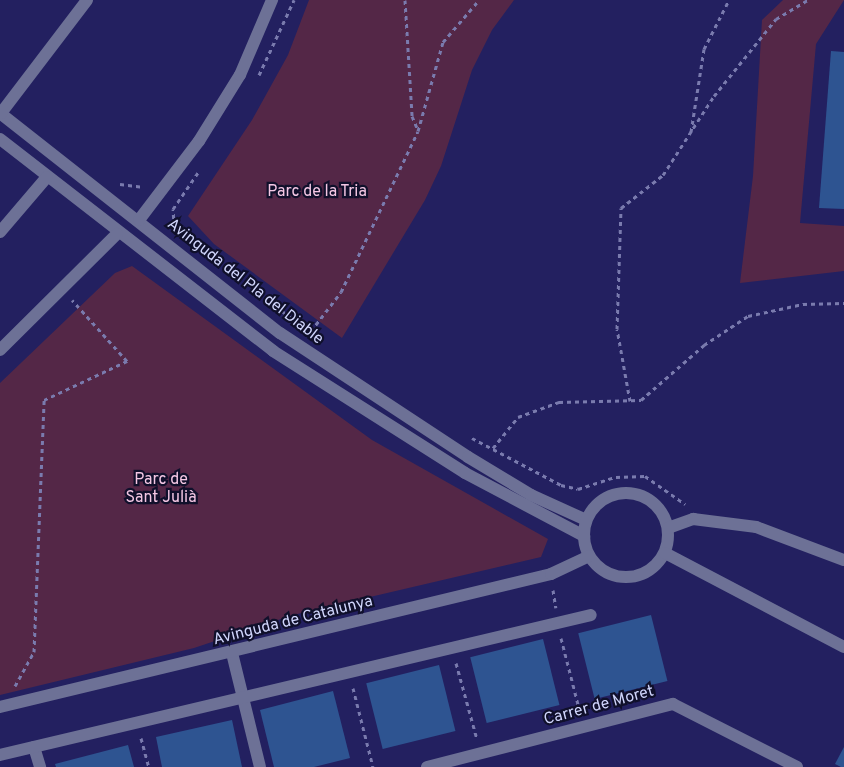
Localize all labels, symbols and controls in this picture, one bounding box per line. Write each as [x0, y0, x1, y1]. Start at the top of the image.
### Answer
park label: Parc de la Tria [267, 182, 367, 202]
street label: Avinguda del Pla del Diable [163, 215, 327, 349]
park label: Parc de Sant Julià [125, 470, 197, 508]
street label: Avinguda de Catalunya [211, 592, 375, 650]
street label: Carrer de Moret [542, 682, 656, 730]

